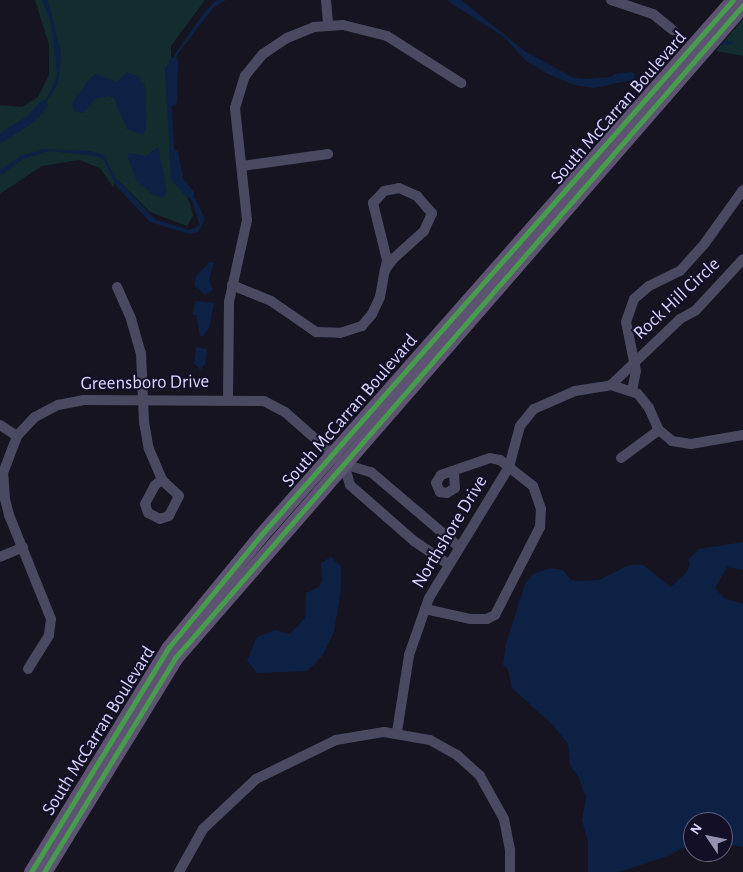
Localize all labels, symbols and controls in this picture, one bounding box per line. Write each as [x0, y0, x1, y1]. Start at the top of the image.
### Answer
street label: South McCarran Boulevard [546, 27, 692, 189]
street label: Rock Hill Circle [629, 253, 725, 345]
street label: South McCarran Boulevard [277, 330, 423, 492]
street label: Greensboro Drive [81, 370, 209, 396]
street label: Northshore Drive [407, 472, 493, 592]
street label: South McCarran Boulevard [38, 642, 160, 820]
north arrow [683, 812, 733, 862]
text: N [688, 821, 705, 837]

